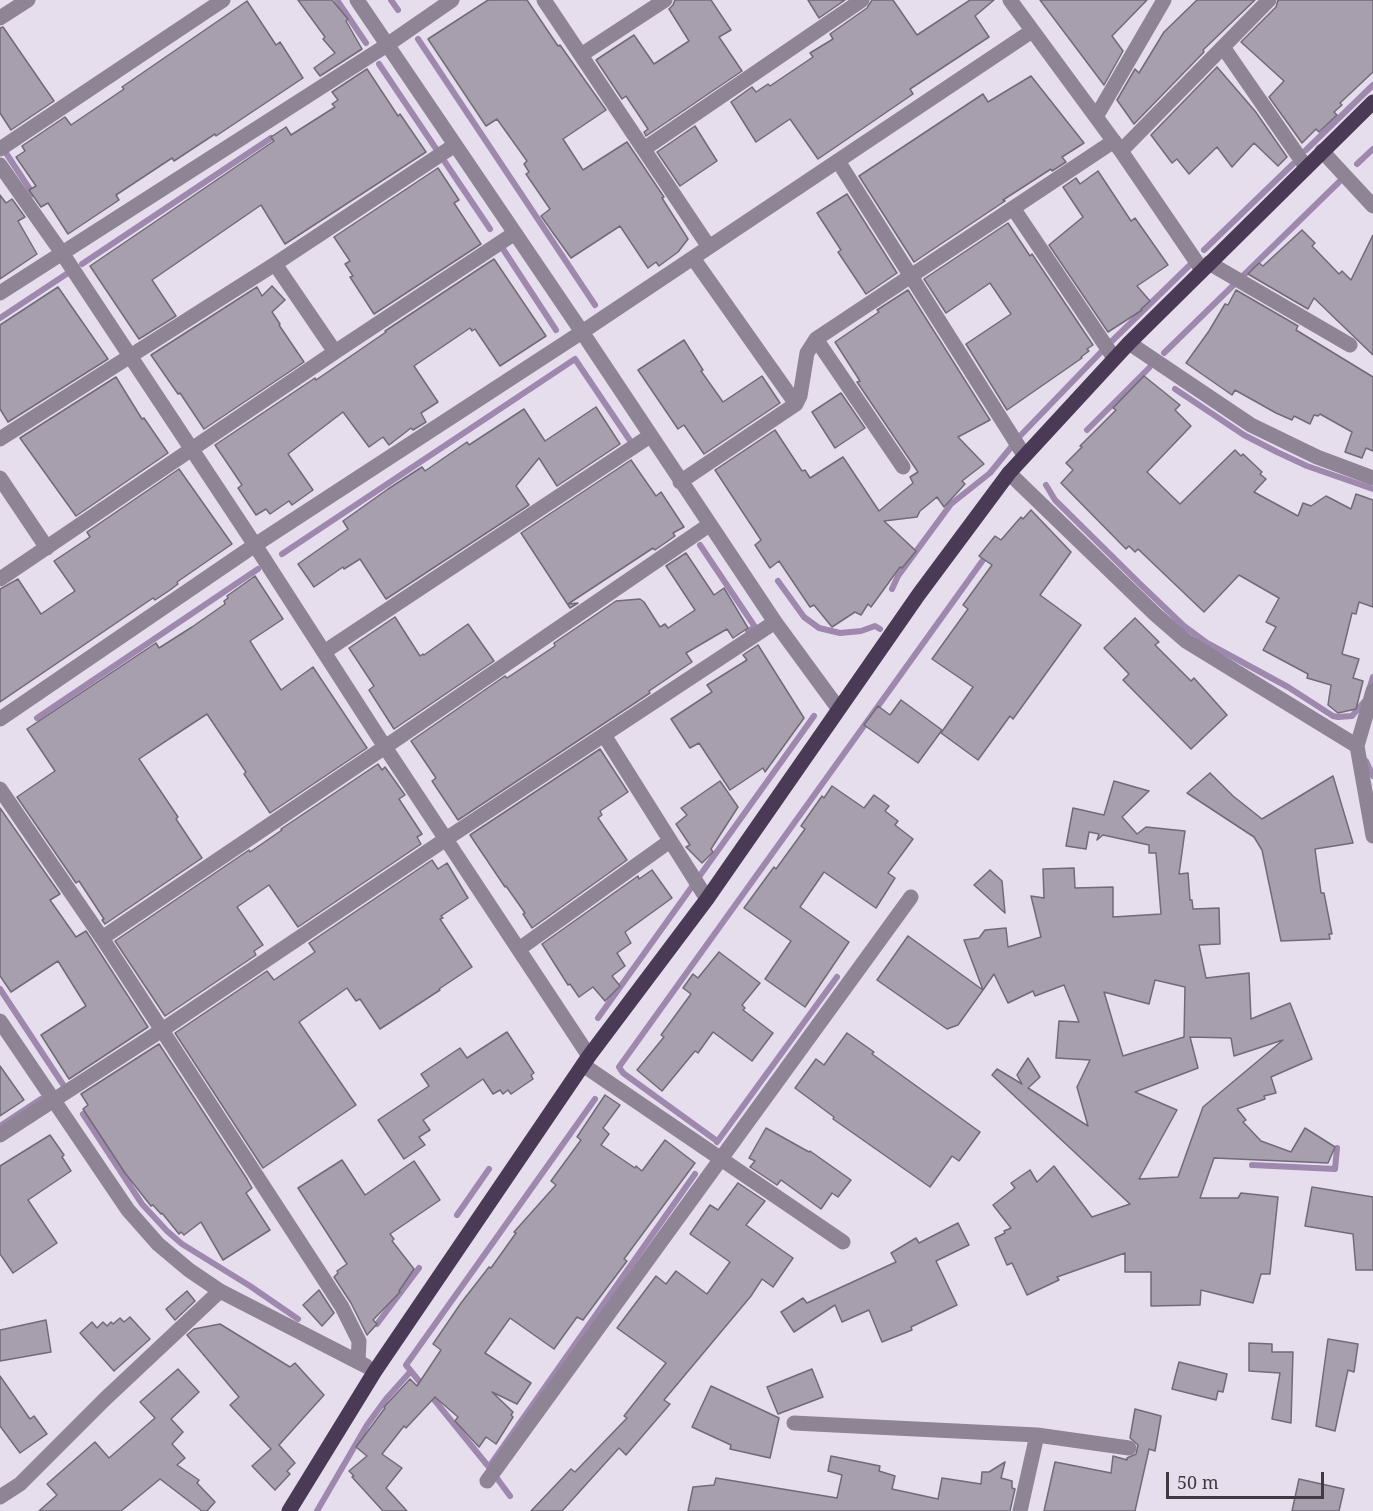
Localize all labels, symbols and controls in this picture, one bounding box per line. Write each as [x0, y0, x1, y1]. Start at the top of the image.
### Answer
scale bar [1169, 1460, 1326, 1498]
text: 50 m [1177, 1470, 1219, 1494]

